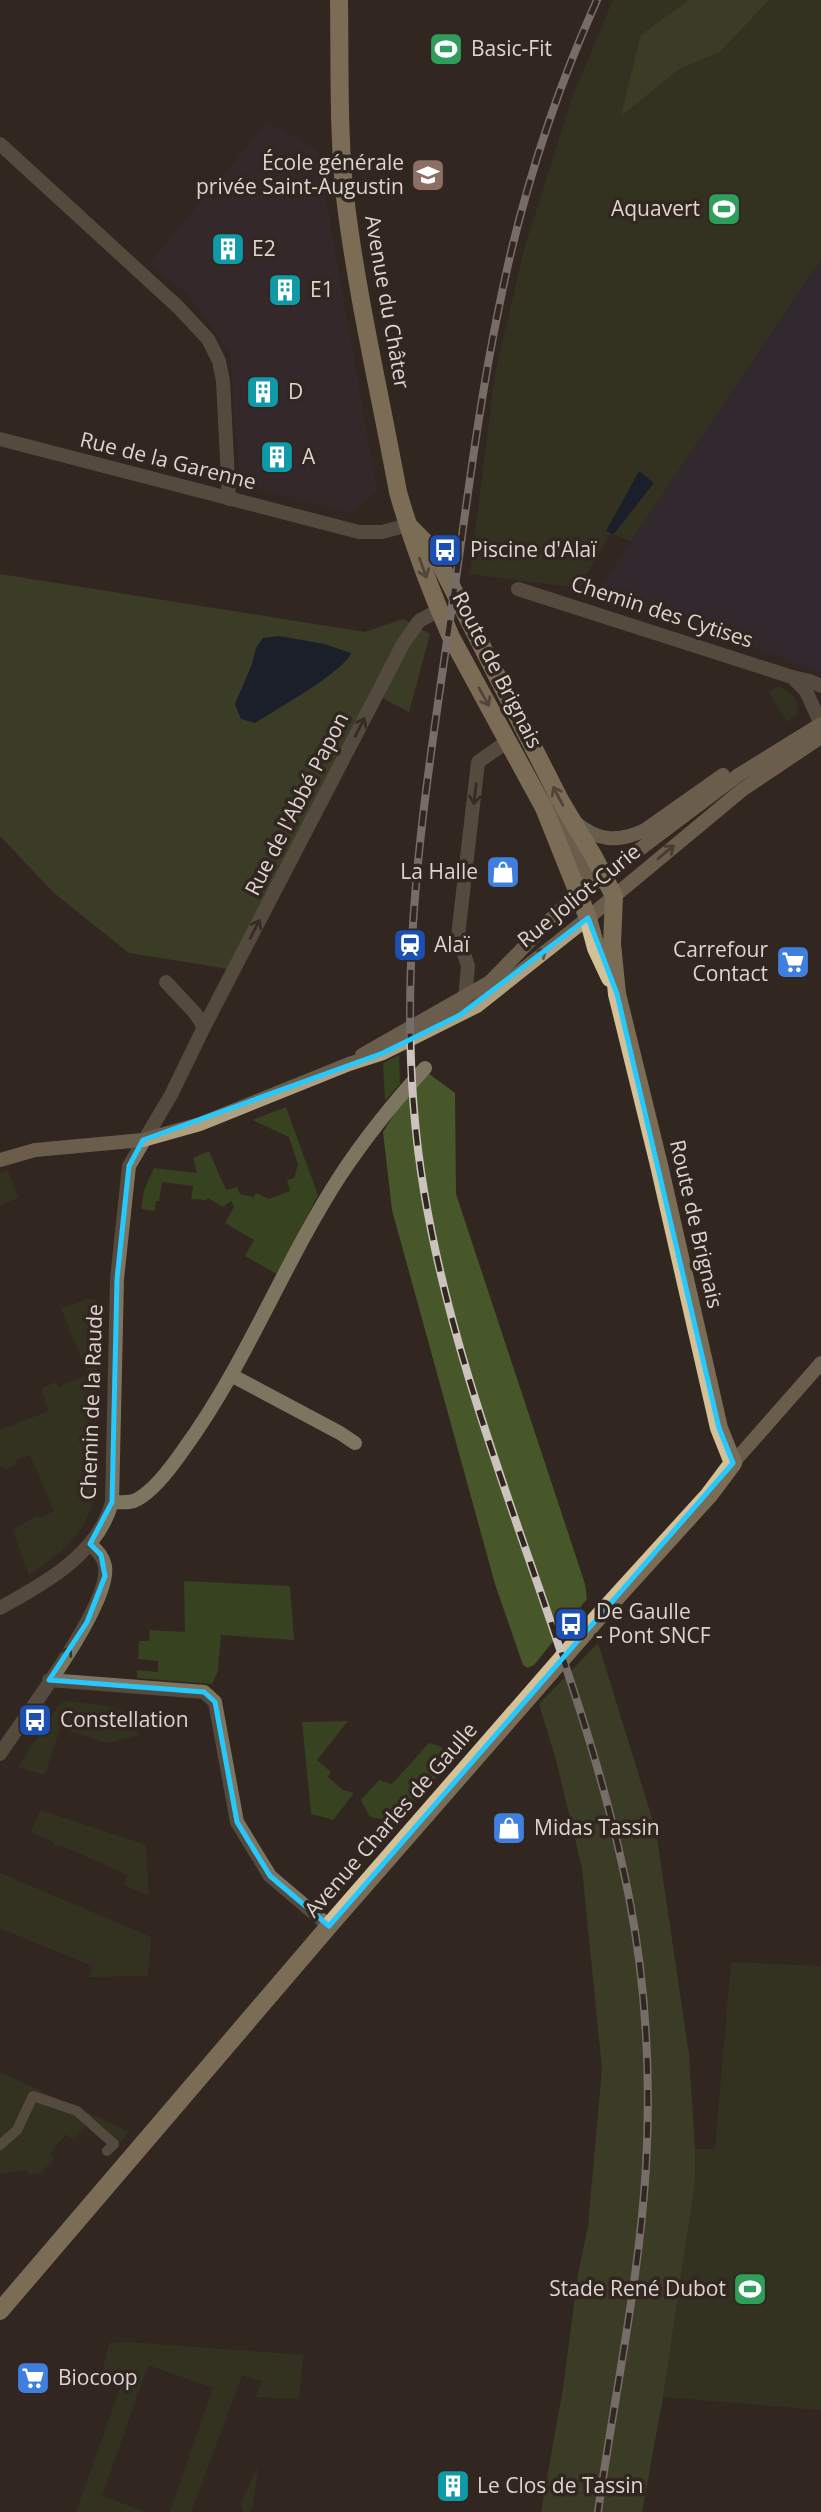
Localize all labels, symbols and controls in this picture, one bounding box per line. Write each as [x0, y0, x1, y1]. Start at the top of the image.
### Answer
sports icon: Basic-Fit [427, 30, 465, 68]
place label: Basic-Fit [471, 34, 552, 62]
place label: École générale privée Saint-Augustin [196, 148, 404, 200]
school or university icon: École générale privée Saint-Augustin [409, 156, 447, 194]
sports icon: Aquavert [705, 190, 743, 228]
place label: Aquavert [611, 194, 700, 222]
street label: Avenue du Châter [359, 213, 417, 391]
building icon: E2 [209, 230, 247, 268]
place label: E2 [252, 234, 276, 262]
building icon: E1 [266, 271, 304, 309]
place label: E1 [310, 275, 334, 303]
building icon: D [244, 373, 282, 411]
place label: D [288, 377, 303, 405]
street label: Rue de la Garenne [77, 425, 259, 495]
building icon: A [258, 438, 296, 476]
place label: A [302, 442, 316, 470]
bus stop icon: Piscine d'Alaï [426, 531, 464, 569]
place label: Piscine d'Alaï [470, 535, 597, 563]
one-way arrow [418, 556, 431, 578]
street label: Chemin des Cytises [568, 568, 757, 654]
street label: Route de Brignais [446, 587, 549, 753]
one-way arrow [478, 686, 491, 707]
street label: Rue de l'Abbé Papon [238, 707, 354, 900]
one-way arrow [354, 717, 367, 738]
one-way arrow [468, 783, 481, 805]
one-way arrow [550, 786, 564, 807]
street label: Rue Joliot-Curie [511, 837, 646, 953]
one-way arrow [656, 844, 674, 860]
shop icon: La Halle [484, 853, 522, 891]
place label: La Halle [400, 857, 478, 885]
one-way arrow [249, 919, 263, 940]
station icon: Alaï [391, 926, 429, 964]
place label: Alaï [434, 930, 470, 958]
place label: Carrefour Contact [673, 935, 768, 987]
supermarket icon: Carrefour Contact [774, 943, 812, 981]
one-way arrow [529, 948, 547, 964]
street label: Route de Brignais [664, 1137, 730, 1311]
street label: Chemin de la Raude [74, 1304, 108, 1500]
place label: De Gaulle - Pont SNCF [596, 1597, 711, 1649]
bus stop icon: De Gaulle - Pont SNCF [552, 1605, 590, 1643]
one-way arrow [58, 1647, 72, 1666]
bus stop icon: Constellation [16, 1701, 54, 1739]
place label: Constellation [60, 1705, 189, 1733]
street label: Avenue Charles de Gaulle [298, 1716, 483, 1923]
shop icon: Midas Tassin [490, 1809, 528, 1847]
place label: Midas Tassin [534, 1813, 660, 1841]
sports icon: Stade René Dubot [731, 2270, 769, 2308]
place label: Stade René Dubot [549, 2274, 726, 2302]
supermarket icon: Biocoop [14, 2359, 52, 2397]
place label: Biocoop [58, 2363, 138, 2391]
building icon: Le Clos de Tassin [434, 2467, 472, 2505]
place label: Le Clos de Tassin [477, 2471, 643, 2499]

